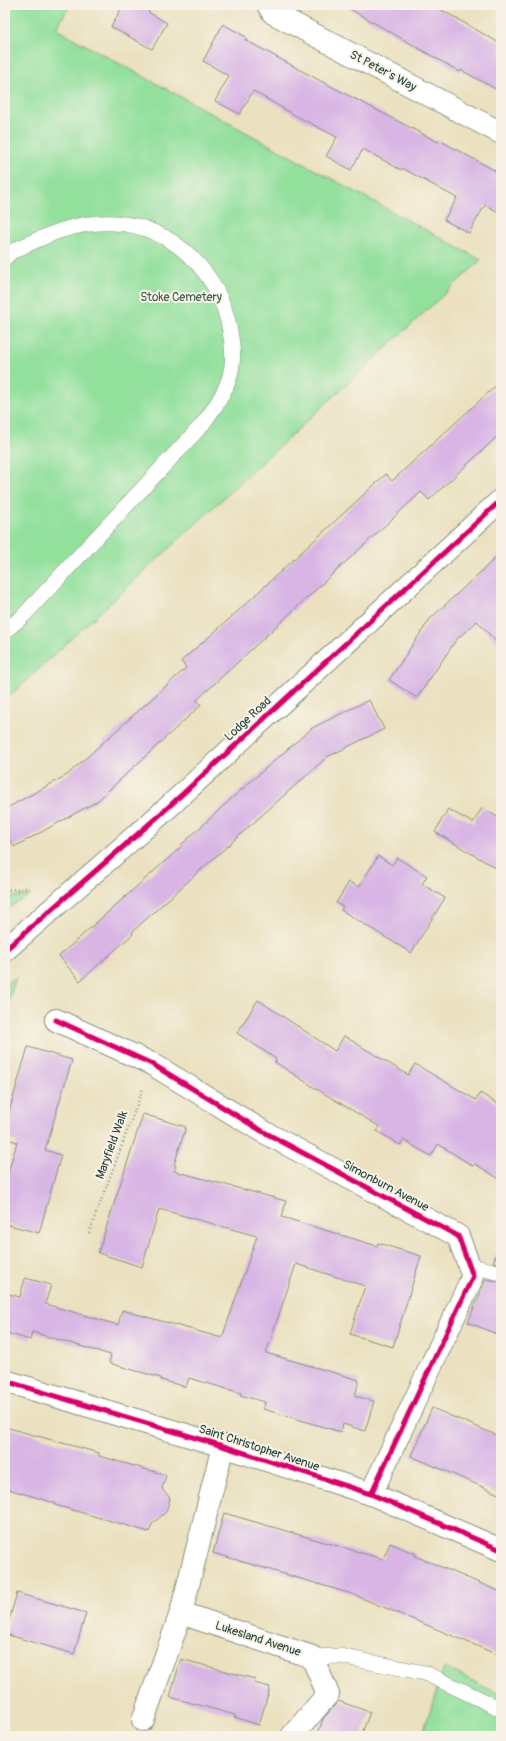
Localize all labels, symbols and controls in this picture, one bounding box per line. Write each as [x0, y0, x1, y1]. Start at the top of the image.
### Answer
street label: St Peter's Way [347, 47, 419, 95]
park label: Stoke Cemetery [140, 290, 222, 305]
street label: Lodge Road [222, 694, 275, 744]
street label: Maryfield Walk [93, 1109, 131, 1181]
street label: Simonburn Avenue [340, 1157, 432, 1215]
street label: Saint Christopher Avenue [197, 1421, 321, 1475]
street label: Lukesland Avenue [213, 1618, 303, 1660]

